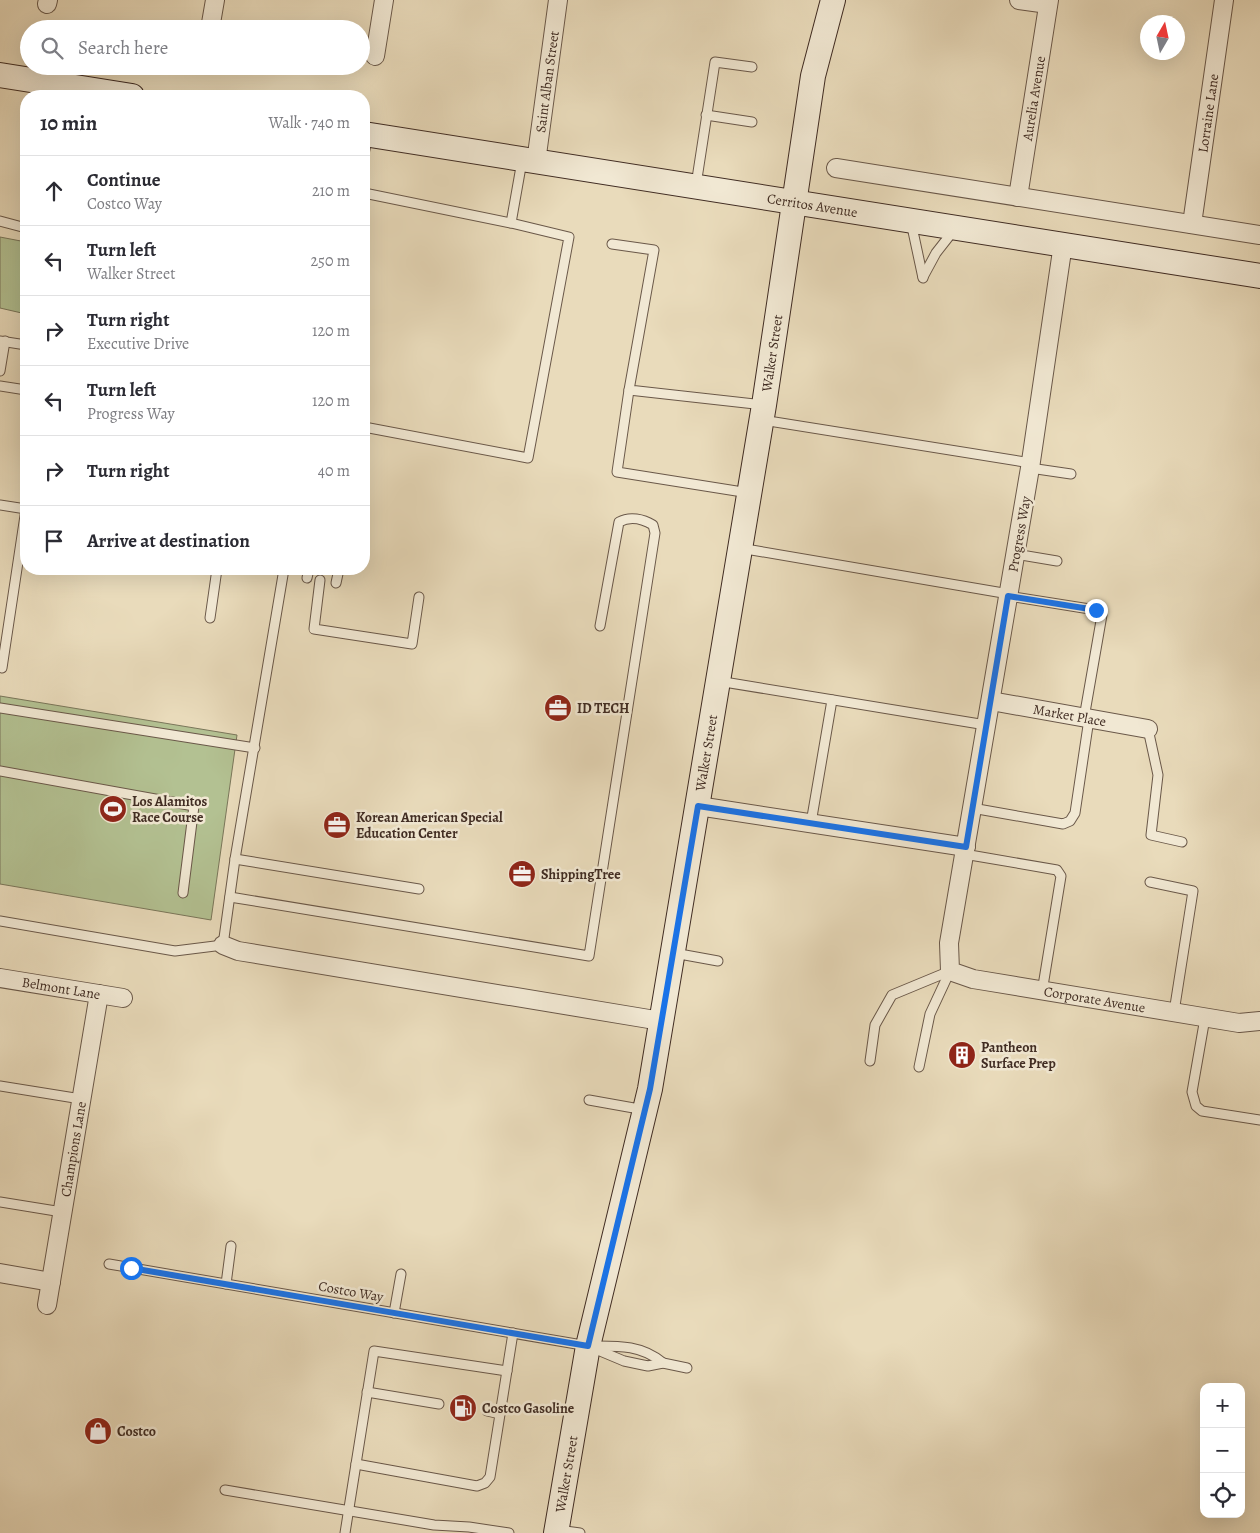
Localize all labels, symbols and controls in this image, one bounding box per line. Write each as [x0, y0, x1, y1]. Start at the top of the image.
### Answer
north arrow [1140, 15, 1185, 60]
search box [20, 20, 370, 75]
street label: Saint Alban Street [531, 29, 564, 134]
icon: search [38, 34, 66, 62]
text: Search here [78, 35, 168, 61]
street label: Aurelia Avenue [1018, 55, 1050, 143]
street label: Lorraine Lane [1193, 72, 1223, 154]
text: 10 min [40, 109, 97, 137]
text: Walk · 740 m [269, 112, 350, 134]
text: Continue [87, 167, 161, 193]
icon: ahead [40, 177, 68, 205]
text: 210 m [312, 180, 350, 202]
street label: Cerritos Avenue [766, 189, 859, 222]
text: Costco Way [87, 193, 162, 215]
text: Turn left [87, 237, 156, 263]
icon: left [40, 247, 68, 275]
text: 250 m [311, 250, 350, 272]
text: Walker Street [87, 263, 175, 285]
text: Turn right [87, 307, 169, 333]
street label: Walker Street [757, 313, 787, 394]
icon: right [40, 317, 68, 345]
text: 120 m [312, 320, 350, 342]
text: Executive Drive [87, 333, 189, 355]
text: Turn left [87, 377, 156, 403]
icon: left [40, 387, 68, 415]
text: 120 m [312, 390, 350, 412]
text: Progress Way [87, 403, 175, 425]
icon: right [40, 457, 68, 485]
text: Turn right [87, 458, 169, 484]
text: 40 m [318, 460, 350, 482]
street label: Progress Way [1003, 494, 1036, 574]
icon: arrive [40, 527, 68, 555]
text: Arrive at destination [87, 528, 250, 554]
route end [1085, 599, 1108, 622]
office icon: ID TECH [543, 693, 573, 723]
place label: ID TECH [577, 699, 629, 718]
street label: Market Place [1032, 700, 1108, 731]
street label: Walker Street [691, 713, 722, 794]
place label: Los Alamitos Race Course [132, 792, 208, 827]
sports icon: Los Alamitos Race Course [98, 794, 128, 824]
place label: Korean American Special Education Center [356, 808, 503, 843]
office icon: Korean American Special Education Center [322, 810, 352, 840]
office icon: ShippingTree [507, 859, 537, 889]
place label: ShippingTree [541, 865, 621, 884]
street label: Belmont Lane [20, 973, 102, 1004]
street label: Corporate Avenue [1043, 982, 1147, 1017]
place label: Pantheon Surface Prep [981, 1038, 1056, 1073]
building icon: Pantheon Surface Prep [947, 1040, 977, 1070]
street label: Champions Lane [56, 1100, 91, 1198]
route start [120, 1257, 143, 1280]
street label: Costco Way [317, 1276, 386, 1307]
map controls [1200, 1383, 1245, 1518]
button: + [1200, 1383, 1245, 1428]
fuel station icon: Costco Gasoline [448, 1393, 478, 1423]
place label: Costco Gasoline [482, 1399, 575, 1418]
shop icon: Costco [83, 1416, 113, 1446]
place label: Costco [117, 1422, 156, 1441]
button: − [1200, 1428, 1245, 1473]
street label: Walker Street [551, 1434, 583, 1515]
button: locate [1200, 1473, 1245, 1518]

